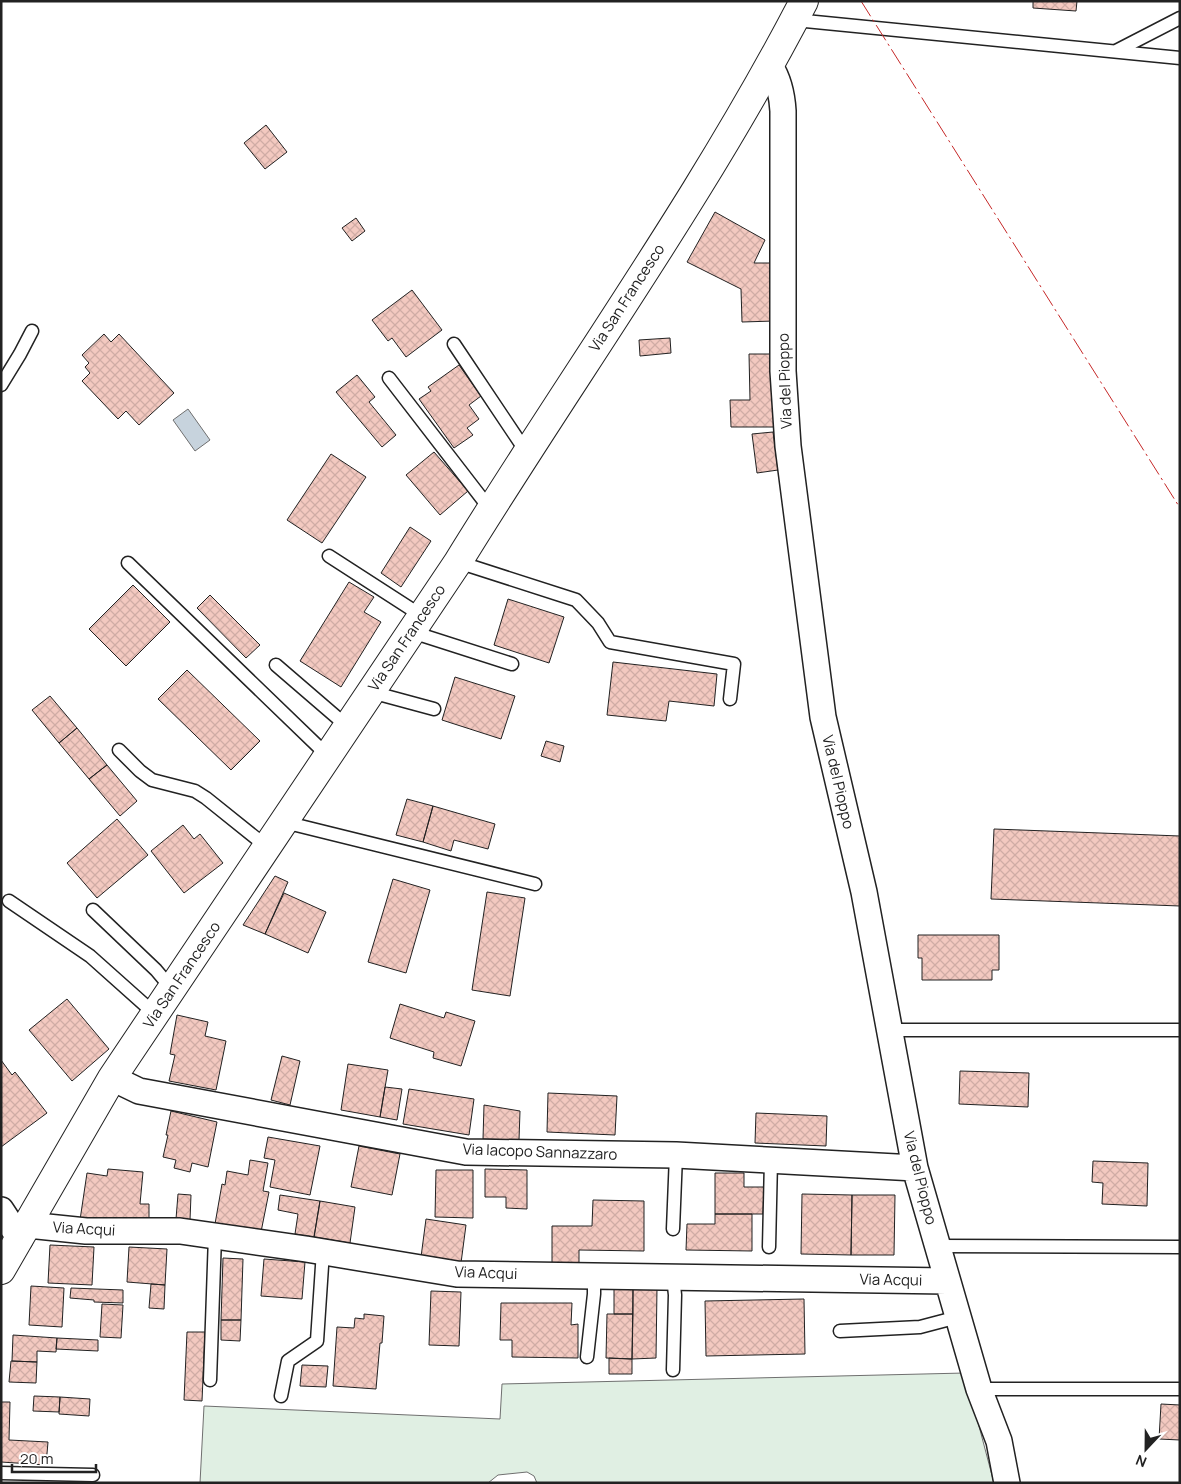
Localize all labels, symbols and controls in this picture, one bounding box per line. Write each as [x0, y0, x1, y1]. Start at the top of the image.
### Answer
street label: Via San Francesco [584, 240, 669, 356]
street label: Via del Pioppo [772, 333, 797, 429]
street label: Via San Francesco [363, 580, 450, 695]
street label: Via del Pioppo [817, 733, 860, 831]
street label: Via San Francesco [138, 917, 225, 1032]
street label: Via del Pioppo [899, 1129, 942, 1227]
street label: Via Iacopo Sannazzaro [462, 1138, 618, 1165]
street label: Via Acqui [52, 1216, 116, 1241]
street label: Via Acqui [454, 1261, 518, 1284]
street label: Via Acqui [859, 1268, 923, 1291]
north arrow [1121, 1424, 1171, 1474]
scale bar [12, 1442, 96, 1474]
text: 20 m [20, 1448, 53, 1469]
text: N [1133, 1451, 1149, 1472]

